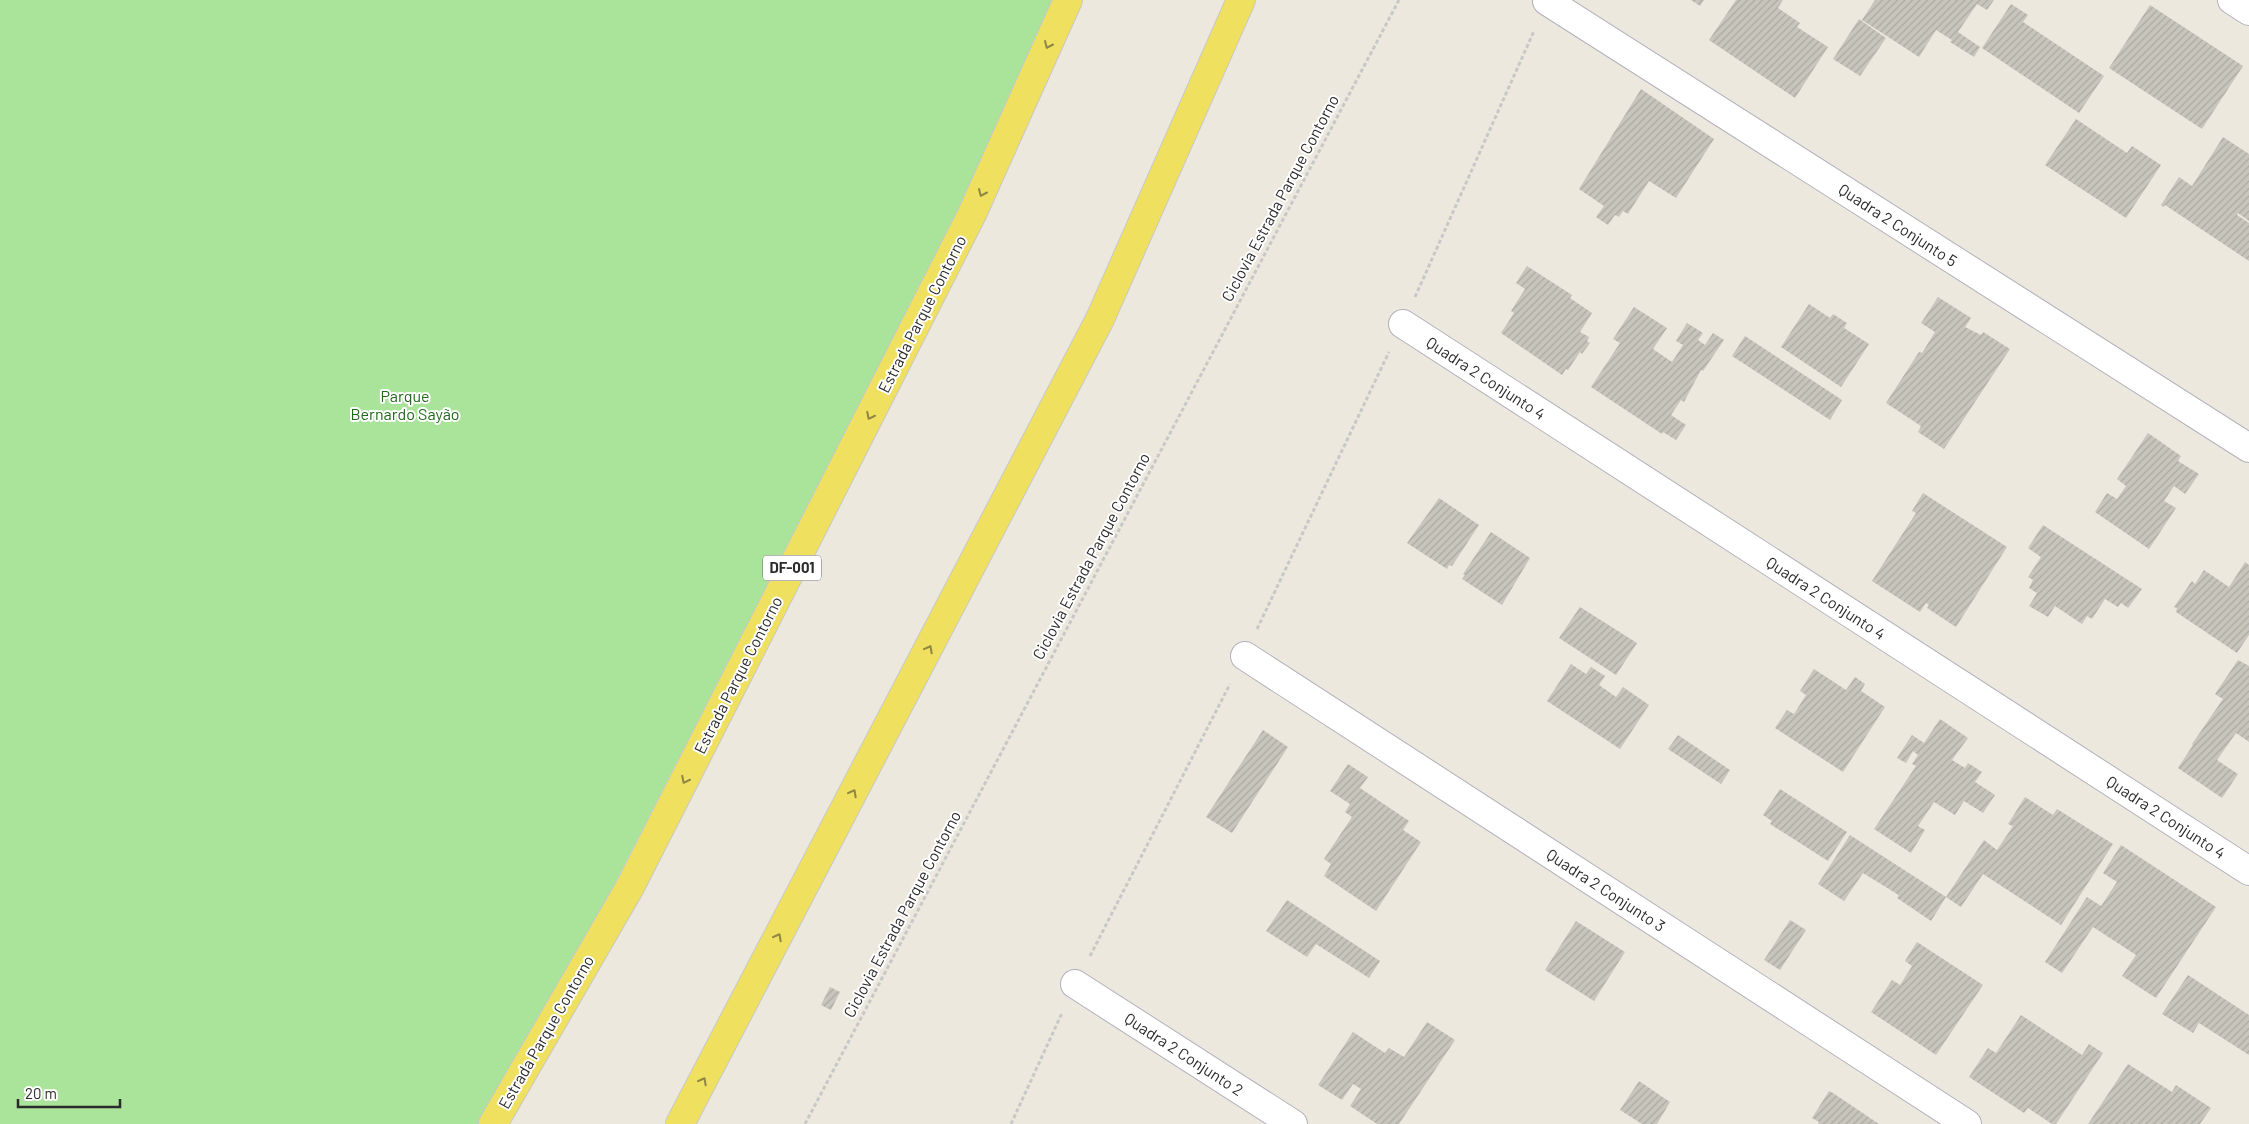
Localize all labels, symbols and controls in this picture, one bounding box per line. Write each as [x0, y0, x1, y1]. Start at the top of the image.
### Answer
one-way arrow [1044, 40, 1054, 49]
street label: Ciclovia Estrada Parque Contorno [1217, 91, 1342, 304]
street label: Quadra 2 Conjunto 5 [1835, 179, 1961, 270]
one-way arrow [977, 188, 988, 197]
street label: Estrada Parque Contorno [874, 232, 970, 396]
street label: Quadra 2 Conjunto 4 [1423, 332, 1549, 423]
park label: Parque Bernardo Sayão [351, 386, 459, 423]
one-way arrow [866, 411, 876, 420]
street label: Ciclovia Estrada Parque Contorno [1028, 449, 1153, 662]
street label: Quadra 2 Conjunto 4 [1763, 552, 1889, 643]
road number: DF-001 [763, 556, 821, 580]
street label: Estrada Parque Contorno [690, 593, 786, 757]
one-way arrow [923, 645, 933, 654]
street label: Quadra 2 Conjunto 4 [2103, 771, 2229, 862]
one-way arrow [681, 774, 691, 783]
one-way arrow [847, 789, 857, 798]
street label: Ciclovia Estrada Parque Contorno [839, 807, 964, 1020]
street label: Quadra 2 Conjunto 3 [1543, 844, 1669, 935]
one-way arrow [772, 933, 782, 942]
street label: Estrada Parque Contorno [494, 952, 597, 1112]
street label: Quadra 2 Conjunto 2 [1121, 1008, 1247, 1099]
scale bar [18, 1076, 120, 1108]
one-way arrow [697, 1077, 707, 1086]
text: 20 m [25, 1084, 57, 1102]

